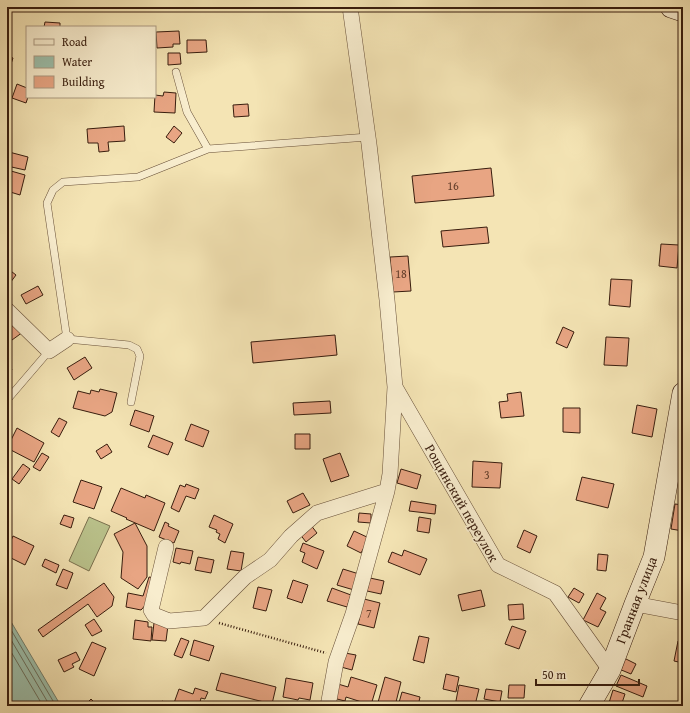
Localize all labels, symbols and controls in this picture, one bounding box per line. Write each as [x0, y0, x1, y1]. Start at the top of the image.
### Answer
legend [26, 26, 156, 98]
text: Road [62, 33, 88, 50]
text: Water [62, 53, 92, 70]
text: Building [62, 73, 105, 90]
house number: 16 [447, 177, 459, 194]
house number: 18 [395, 265, 407, 282]
street label: Рощинский переулок [420, 440, 504, 566]
house number: 3 [484, 466, 490, 483]
street label: Гранная улица [610, 553, 662, 646]
house number: 7 [366, 605, 372, 622]
scale bar [536, 661, 639, 687]
text: 50 m [542, 666, 566, 683]

